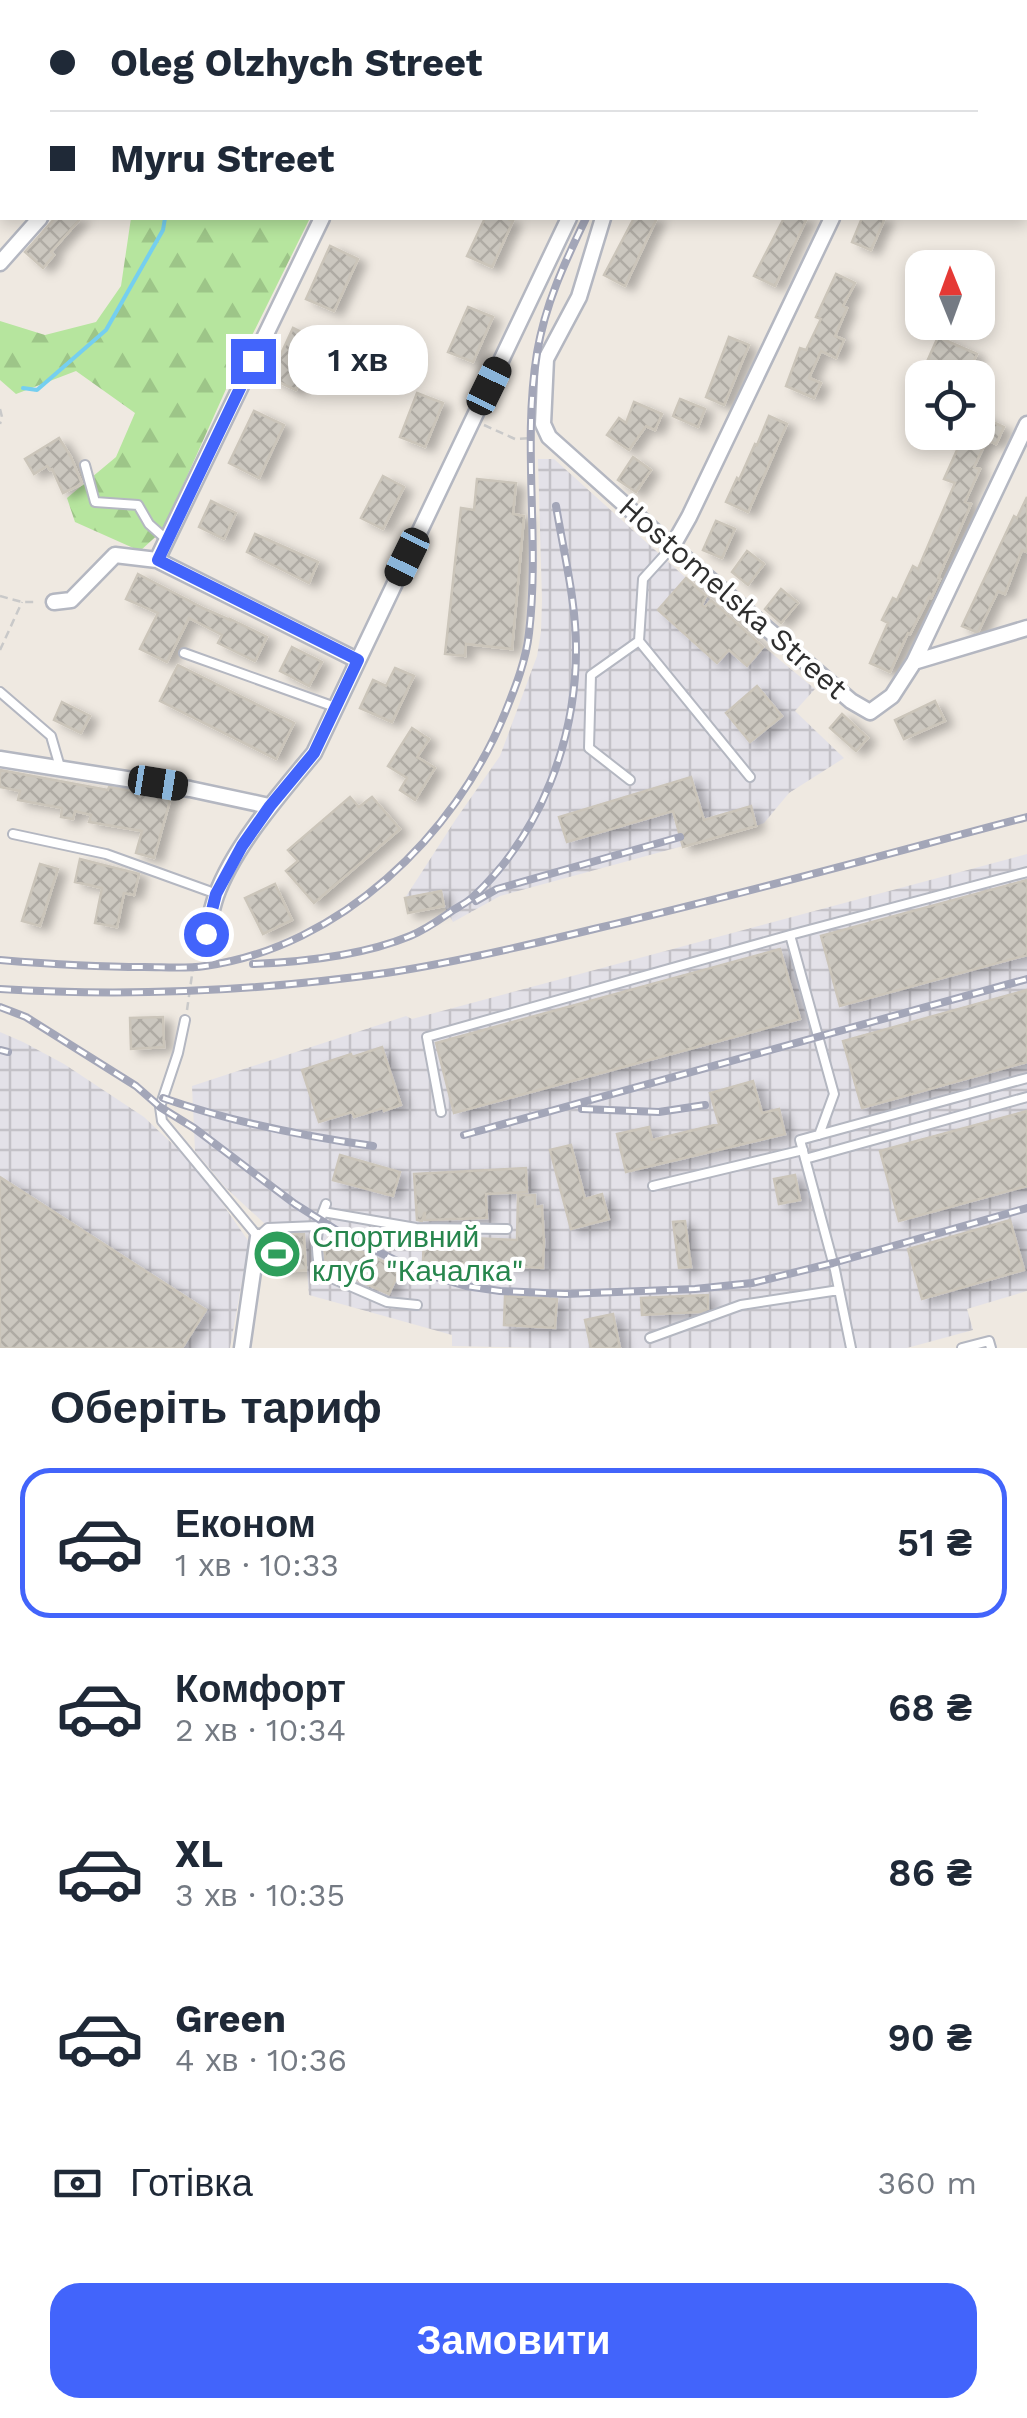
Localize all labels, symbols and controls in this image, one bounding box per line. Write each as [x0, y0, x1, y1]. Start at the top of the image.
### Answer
text: Oleg Olzhych Street [110, 41, 482, 85]
text: Myru Street [110, 137, 334, 181]
north arrow [905, 250, 995, 340]
map controls [905, 250, 995, 450]
callout: 1 хв [288, 326, 428, 396]
route end [231, 339, 276, 384]
text: 1 хв [328, 341, 388, 379]
car [462, 352, 516, 420]
button: locate [905, 360, 995, 450]
street label: Hostomelska Street [612, 489, 855, 706]
car [380, 523, 434, 591]
car [126, 763, 190, 803]
route start [184, 912, 229, 957]
place label: Спортивний клуб "Качалка" [312, 1219, 524, 1288]
sports icon: Спортивний клуб "Качалка" [251, 1228, 303, 1280]
text: Оберіть тариф [50, 1381, 382, 1434]
icon: car [55, 1498, 145, 1588]
text: Економ [175, 1502, 316, 1546]
text: 51 ₴ [897, 1521, 972, 1565]
text: 1 хв · 10:33 [175, 1546, 339, 1584]
icon: car [55, 1663, 145, 1753]
text: Комфорт [175, 1667, 346, 1711]
text: 68 ₴ [888, 1686, 972, 1730]
text: 2 хв · 10:34 [175, 1711, 346, 1749]
icon: car [55, 1828, 145, 1918]
text: XL [175, 1832, 223, 1876]
text: 86 ₴ [888, 1851, 972, 1895]
text: 3 хв · 10:35 [175, 1876, 345, 1914]
icon: car [55, 1993, 145, 2083]
text: Green [175, 1997, 286, 2041]
text: 90 ₴ [887, 2016, 972, 2060]
text: 4 хв · 10:36 [175, 2041, 347, 2079]
icon: cash [50, 2156, 105, 2211]
text: Готівка [130, 2161, 253, 2205]
text: 360 m [878, 2164, 977, 2202]
button: Замовити [50, 2283, 977, 2398]

